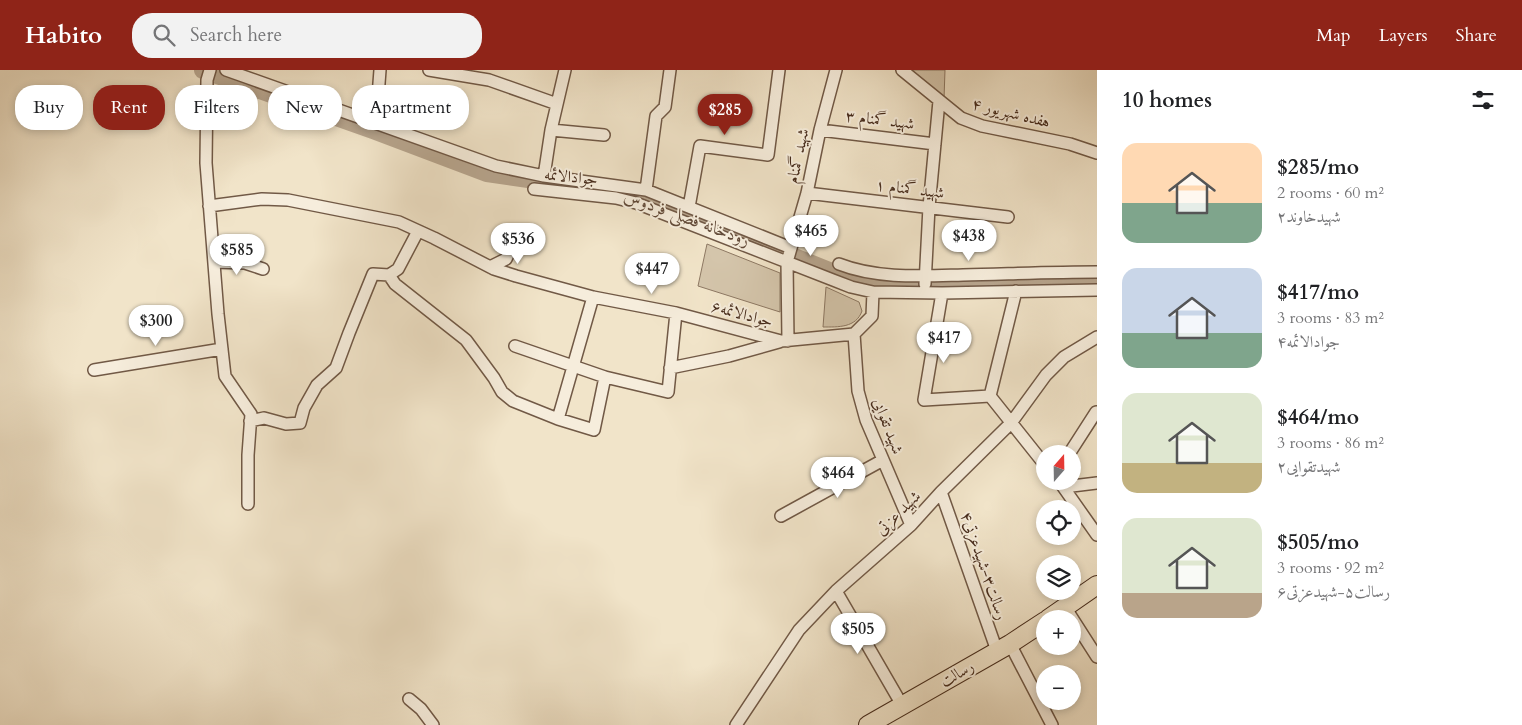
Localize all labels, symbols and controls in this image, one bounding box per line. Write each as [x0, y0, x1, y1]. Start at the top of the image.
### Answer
search box [132, 13, 482, 58]
text: Habito [25, 19, 102, 52]
icon: search [150, 21, 178, 49]
text: Search here [190, 22, 282, 48]
text: Map [1316, 23, 1351, 48]
text: Layers [1379, 23, 1428, 48]
text: Share [1456, 23, 1497, 48]
chip: Buy [15, 85, 83, 130]
chip: Rent [93, 85, 165, 130]
chip: Filters [175, 85, 258, 130]
chip: New [268, 85, 342, 130]
chip: Apartment [352, 85, 469, 130]
text: 10 homes [1122, 86, 1212, 115]
icon: filters [1469, 86, 1497, 114]
pin: $285 [695, 93, 755, 136]
street label: هفده شهریور ۴ [970, 93, 1052, 133]
text: $285 [709, 99, 741, 121]
street label: شهید گمنام ۳ [844, 105, 916, 138]
street label: شهید گمنام [781, 127, 817, 186]
text: $285/mo [1277, 153, 1359, 182]
street label: جوادالائمه [543, 163, 599, 191]
icon: home [1162, 163, 1222, 223]
street label: شهید گمنام ۱ [874, 174, 946, 207]
text: 2 rooms · 60 m² [1277, 182, 1384, 204]
water label: رودخانه فصلی فردوس [620, 184, 754, 252]
text: شهیدخاوند۲ [1277, 206, 1341, 228]
pin: $465 [781, 214, 841, 257]
text: $465 [795, 220, 827, 242]
pin: $438 [939, 220, 999, 262]
pin: $536 [488, 222, 548, 265]
text: $438 [953, 225, 985, 247]
text: $536 [502, 228, 534, 250]
pin: $585 [207, 234, 267, 276]
text: $585 [221, 239, 253, 261]
pin: $447 [622, 252, 682, 295]
text: $447 [636, 258, 668, 280]
text: $417/mo [1277, 278, 1359, 307]
icon: home [1162, 288, 1222, 348]
street label: جوادالائمه۶ [709, 295, 775, 333]
pin: $300 [126, 304, 186, 347]
text: 3 rooms · 83 m² [1277, 307, 1384, 329]
text: $300 [140, 310, 172, 332]
pin: $417 [914, 322, 974, 364]
text: $417 [928, 327, 960, 349]
text: جوادالائمه۴ [1277, 331, 1340, 353]
street label: شهید تقوایی [867, 395, 909, 457]
text: $464/mo [1277, 403, 1359, 432]
icon: home [1162, 413, 1222, 473]
text: 3 rooms · 86 m² [1277, 432, 1384, 454]
north arrow [1036, 445, 1081, 490]
map controls [1036, 445, 1081, 710]
pin: $464 [808, 456, 868, 499]
text: شهیدتقوایی۲ [1277, 456, 1341, 478]
text: $464 [822, 462, 854, 484]
street label: شهید عزتی [870, 486, 926, 540]
button: locate [1036, 500, 1081, 545]
street label: رسالت۳-شهیدعزتی۴ [955, 509, 1013, 623]
text: $505/mo [1277, 528, 1359, 557]
icon: home [1162, 538, 1222, 598]
button: layers [1036, 555, 1081, 600]
text: 3 rooms · 92 m² [1277, 557, 1384, 579]
text: رسالت۵-شهیدعزتی۶ [1277, 581, 1390, 603]
button: + [1036, 610, 1081, 655]
pin: $505 [828, 612, 888, 655]
text: $505 [842, 618, 874, 640]
street label: رسالت [936, 655, 978, 693]
button: − [1036, 665, 1081, 710]

